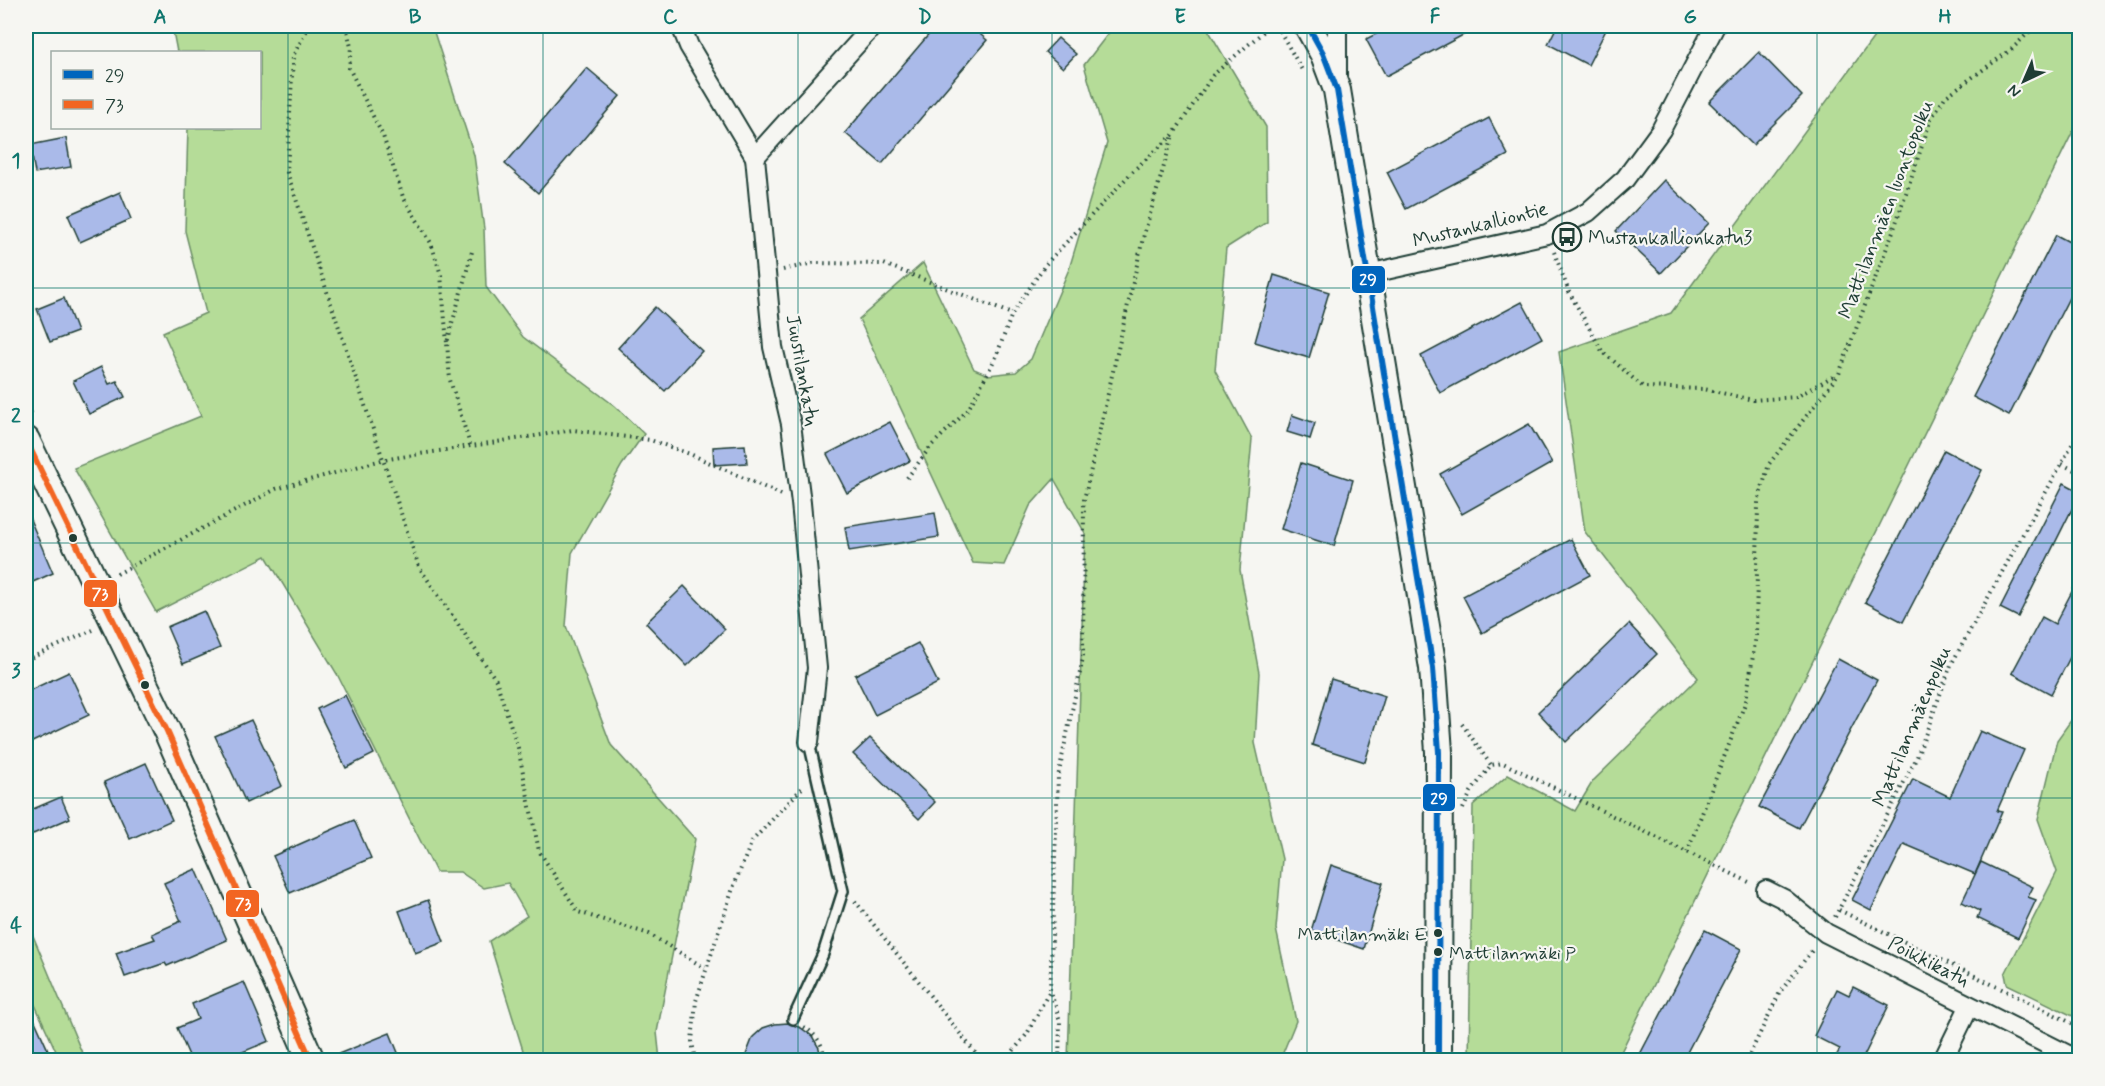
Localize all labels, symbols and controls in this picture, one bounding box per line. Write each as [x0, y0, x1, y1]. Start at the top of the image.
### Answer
text: A [153, 4, 167, 31]
text: B [409, 4, 422, 31]
text: C [663, 4, 678, 31]
text: D [918, 4, 932, 31]
text: E [1174, 4, 1186, 31]
text: F [1430, 4, 1441, 31]
text: G [1683, 4, 1697, 31]
text: H [1938, 4, 1952, 31]
legend [51, 51, 261, 129]
north arrow [1994, 51, 2054, 111]
text: 29 [105, 64, 125, 88]
text: N [2003, 79, 2026, 102]
text: 73 [105, 94, 124, 118]
street label: Mattilanmäen luontopolku [1832, 96, 1941, 323]
text: 1 [12, 148, 20, 175]
street label: Mustankalliontie [1410, 196, 1551, 255]
bus stop icon: Mustankallionkatu3 [1551, 221, 1583, 253]
place label: Mustankallionkatu3 [1588, 225, 1752, 252]
line badge: 29 [1351, 265, 1386, 294]
text: 29 [1359, 270, 1377, 291]
street label: Juustilankatu [778, 312, 825, 428]
text: 2 [11, 403, 21, 430]
unlabelled marker [67, 532, 79, 544]
line badge: 73 [83, 579, 118, 608]
text: 73 [92, 584, 108, 605]
street label: Mattilanmäenpolku [1866, 642, 1958, 811]
text: 3 [11, 658, 21, 685]
unlabelled marker [139, 679, 151, 691]
line badge: 29 [1422, 783, 1456, 812]
text: 29 [1430, 789, 1448, 810]
line badge: 73 [225, 889, 260, 918]
text: 73 [235, 894, 251, 915]
text: 4 [10, 913, 22, 940]
place label: Mattilanmäki E [1298, 923, 1427, 947]
marker: Mattilanmäki E [1432, 927, 1444, 939]
street label: Poikkikatu [1883, 930, 1973, 994]
place label: Mattilanmäki P [1449, 942, 1577, 966]
marker: Mattilanmäki P [1432, 946, 1444, 958]

